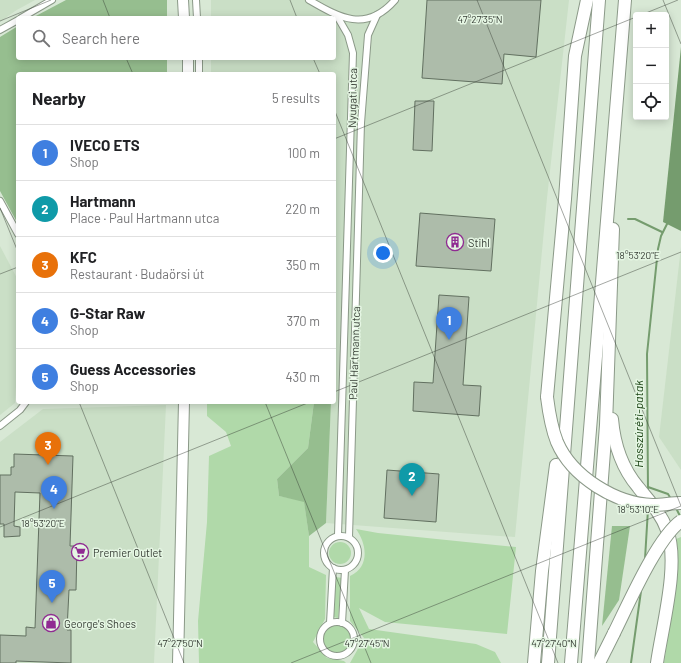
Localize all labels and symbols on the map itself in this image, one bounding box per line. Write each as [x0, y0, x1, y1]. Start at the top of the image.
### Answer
text: 47°27'35"N [458, 13, 502, 25]
street label: Nyugati utca [345, 68, 359, 128]
building icon: Stihl [445, 232, 465, 252]
place label: Stihl [468, 236, 490, 249]
your location [373, 243, 393, 263]
text: 18°53'20"E [616, 249, 660, 261]
street label: Paul Hartmann utca [346, 306, 362, 400]
pin: 1 [436, 307, 462, 340]
water label: Hosszúréti-patak [631, 380, 645, 468]
pin: 3 [35, 432, 61, 465]
pin: 2 [399, 463, 425, 496]
pin: 4 [41, 476, 67, 509]
text: 18°53'10"E [617, 503, 659, 515]
text: 18°53'20"E [21, 517, 65, 529]
supermarket icon: Premier Outlet [70, 542, 90, 562]
place label: Premier Outlet [93, 546, 162, 559]
pin: 5 [39, 570, 65, 603]
shop icon: George's Shoes [41, 613, 61, 633]
place label: George's Shoes [64, 617, 136, 630]
text: 47°27'50"N [157, 637, 203, 649]
text: 47°27'45"N [344, 637, 390, 649]
text: 47°27'40"N [531, 637, 577, 649]

